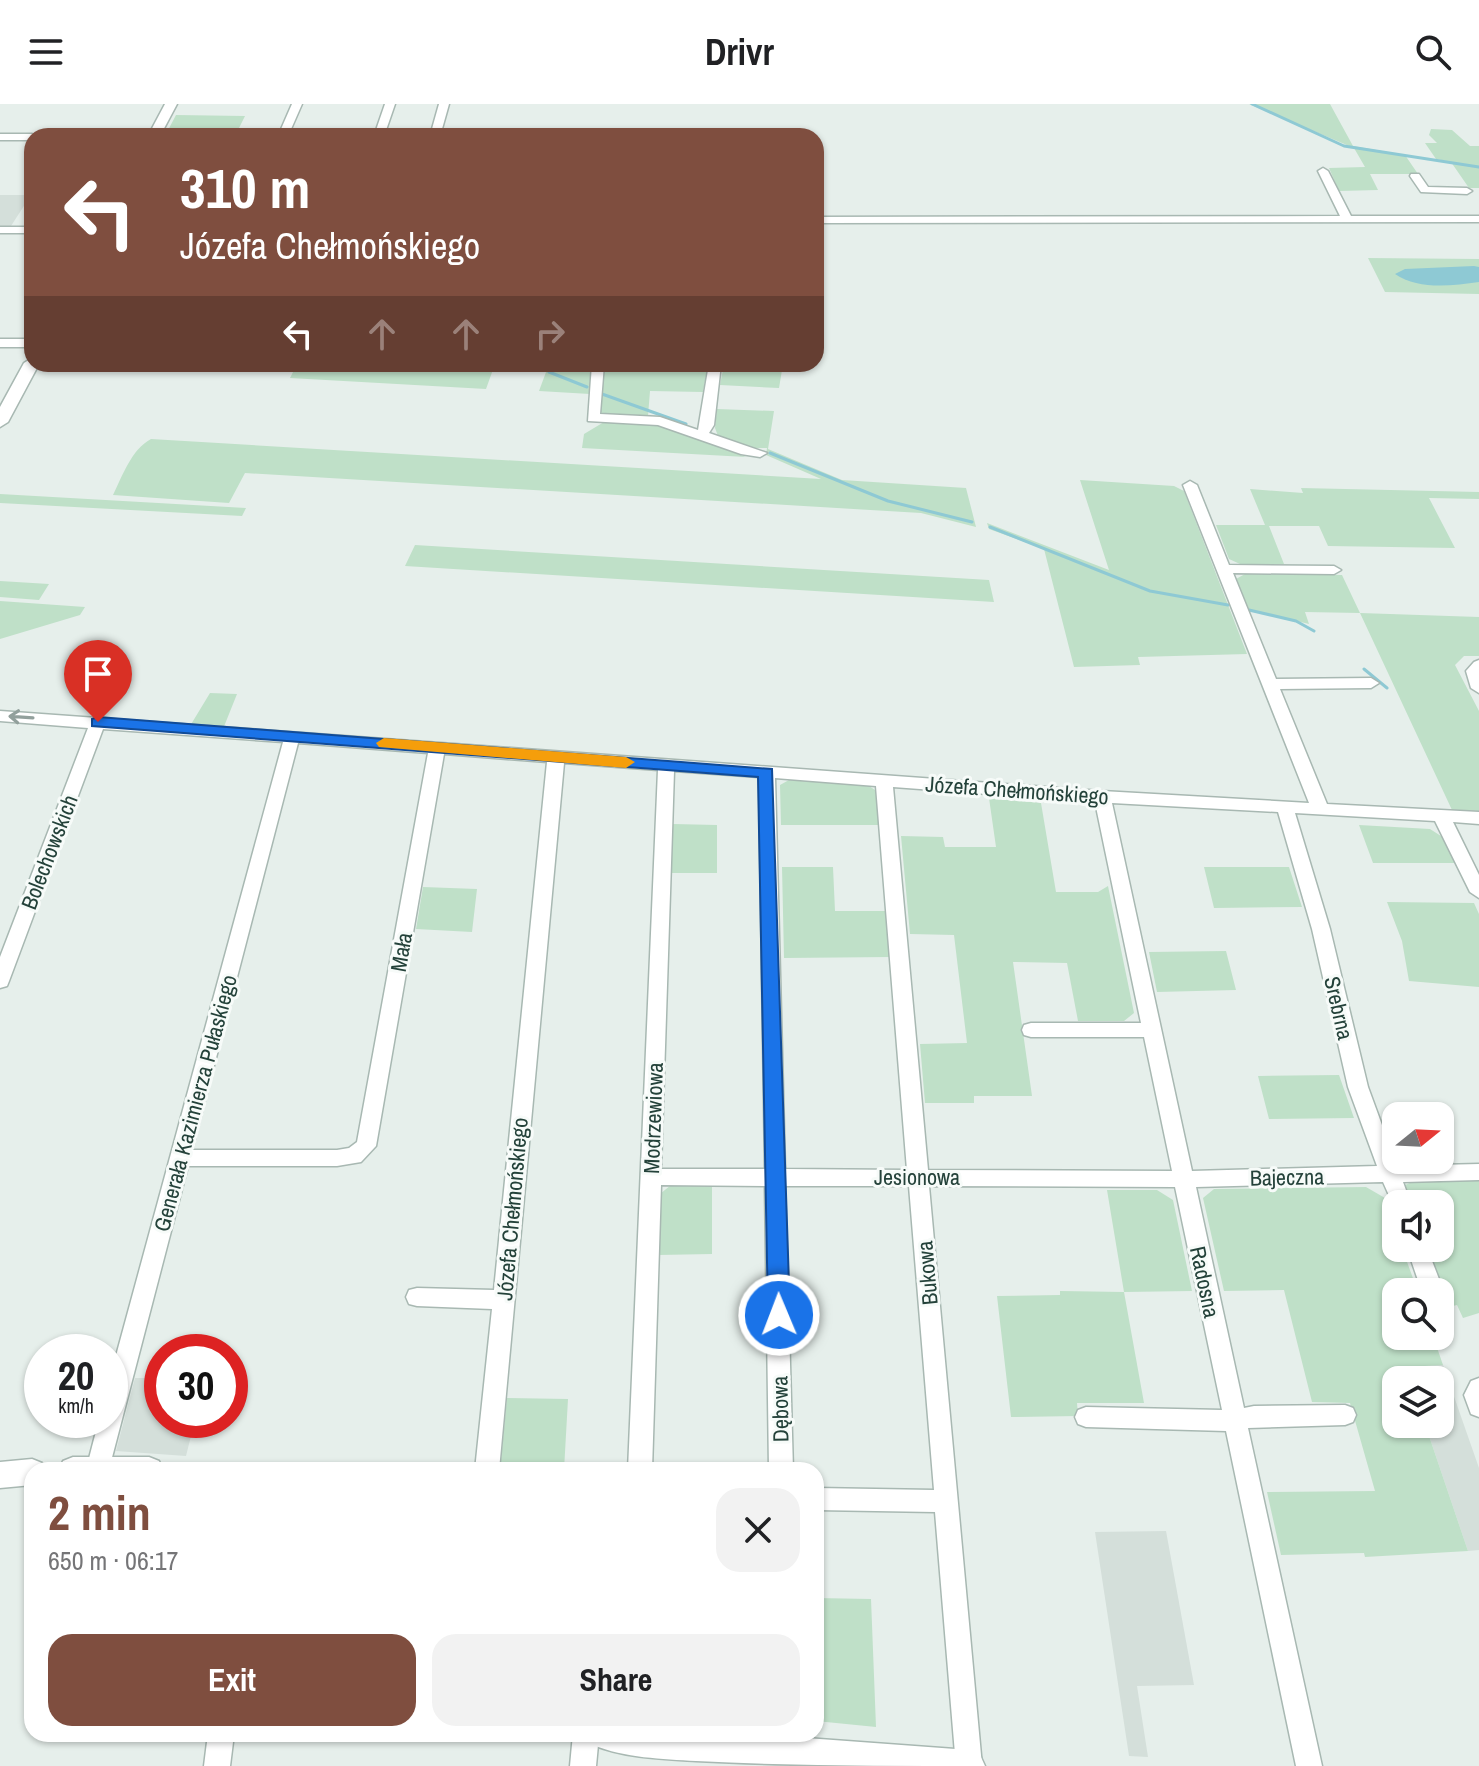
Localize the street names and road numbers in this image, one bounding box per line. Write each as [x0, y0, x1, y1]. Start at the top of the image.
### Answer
street label: Józefa Chełmońskiego [924, 769, 1110, 811]
street label: Bolechowskich [13, 790, 85, 914]
street label: Mała [383, 930, 419, 974]
street label: Generała Kazimierza Pułaskiego [146, 971, 244, 1235]
street label: Srebrna [1317, 973, 1361, 1043]
street label: Modrzewiowa [636, 1062, 670, 1174]
street label: Józefa Chełmońskiego [489, 1116, 535, 1302]
street label: Bajeczna [1250, 1161, 1324, 1193]
street label: Jesionowa [874, 1162, 960, 1192]
street label: Bukowa [909, 1240, 945, 1306]
street label: Radosna [1183, 1244, 1227, 1320]
street label: Dębowa [764, 1376, 796, 1442]

